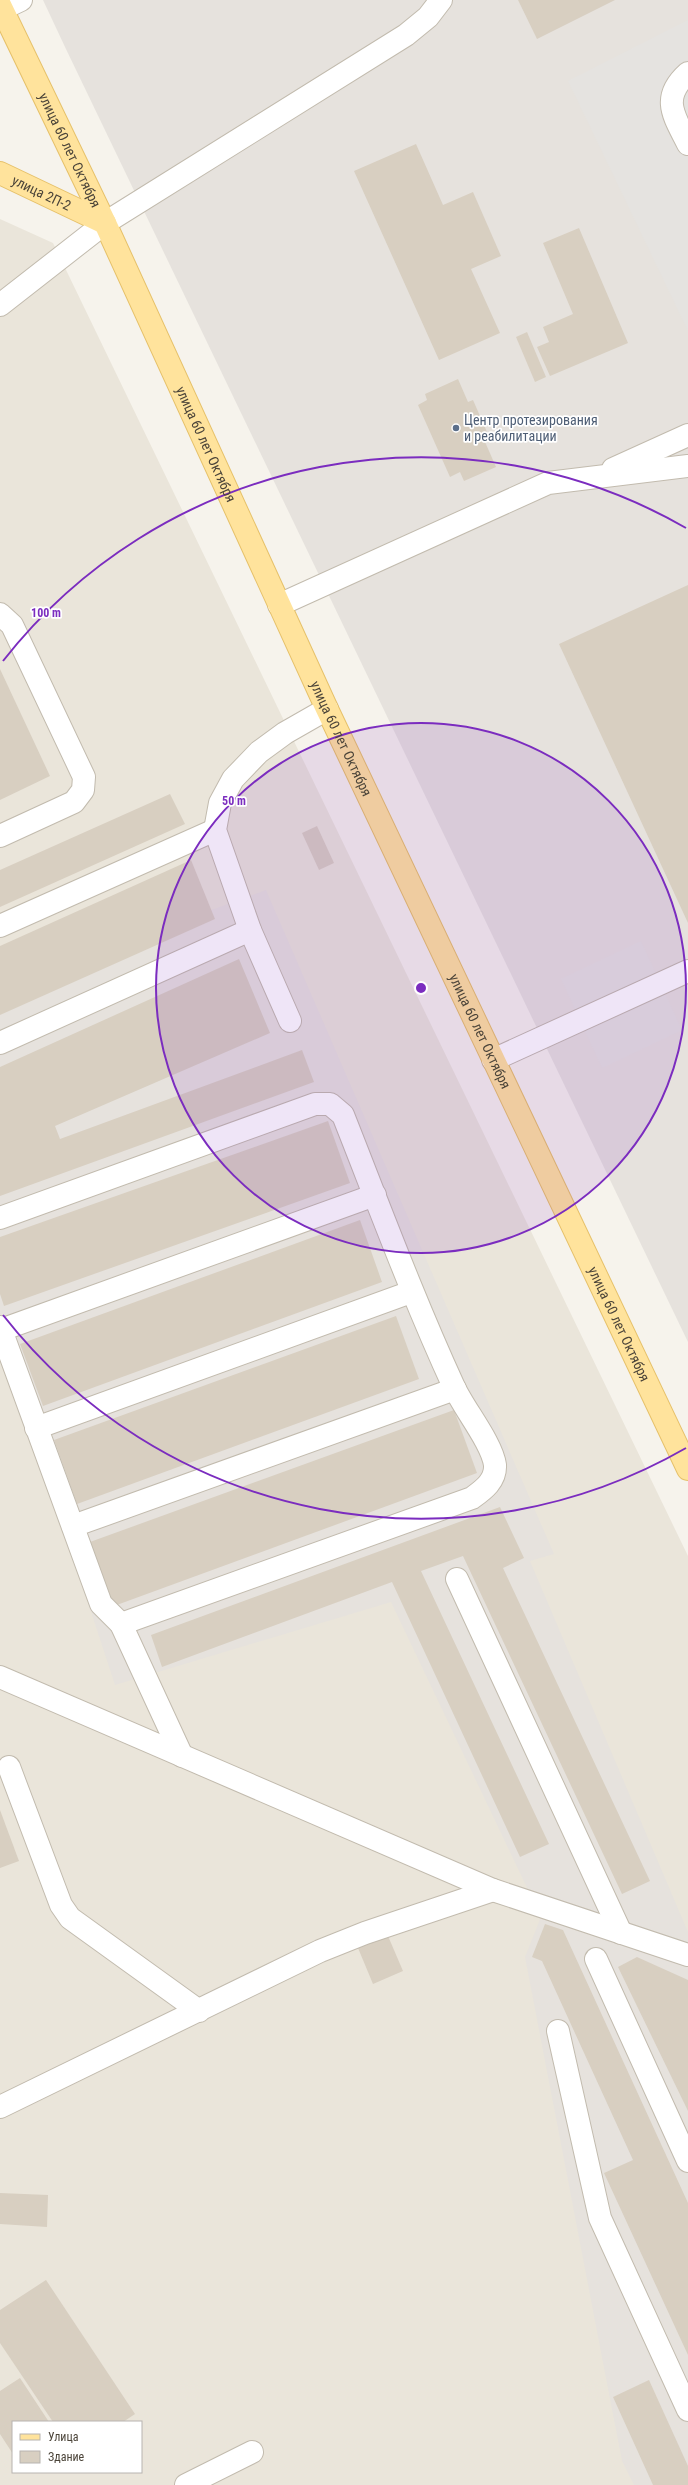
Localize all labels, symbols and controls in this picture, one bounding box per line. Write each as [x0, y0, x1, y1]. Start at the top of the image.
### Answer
street label: улица 60 лет Октября [35, 90, 104, 210]
street label: улица 2П-2 [10, 172, 74, 214]
street label: улица 60 лет Октября [173, 384, 239, 504]
place label: Центр протезирования и реабилитации [464, 412, 598, 444]
marker: Центр протезирования и реабилитации [451, 423, 461, 433]
text: 100 m [31, 606, 61, 620]
street label: улица 60 лет Октября [307, 678, 375, 799]
text: 50 m [222, 794, 246, 808]
street label: улица 60 лет Октября [446, 971, 514, 1091]
centre of rings [414, 981, 428, 995]
street label: улица 60 лет Октября [585, 1264, 653, 1384]
legend [12, 2421, 142, 2473]
text: Улица [48, 2430, 79, 2444]
text: Здание [48, 2450, 85, 2464]

